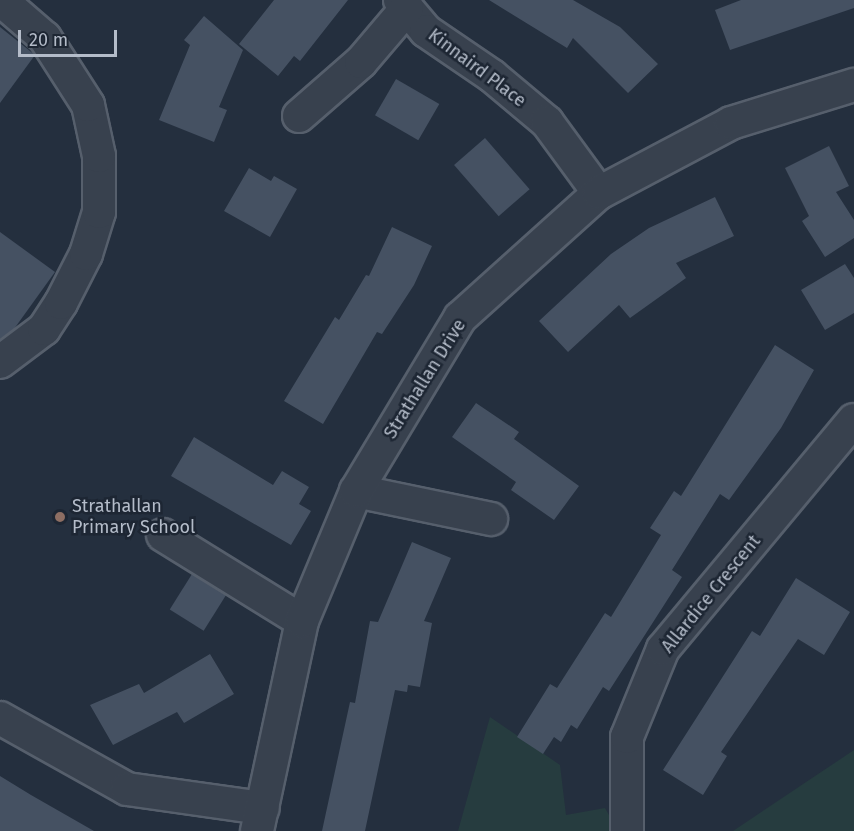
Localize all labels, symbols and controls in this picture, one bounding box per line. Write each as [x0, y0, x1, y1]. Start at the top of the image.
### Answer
scale bar [21, 18, 120, 56]
street label: Kinnaird Place [424, 24, 530, 112]
text: 20 m [29, 29, 68, 51]
street label: Strathallan Drive [380, 315, 470, 443]
place label: Strathallan Primary School [72, 496, 195, 538]
marker: Strathallan Primary School [53, 510, 67, 524]
street label: Allardice Crescent [657, 531, 765, 657]

